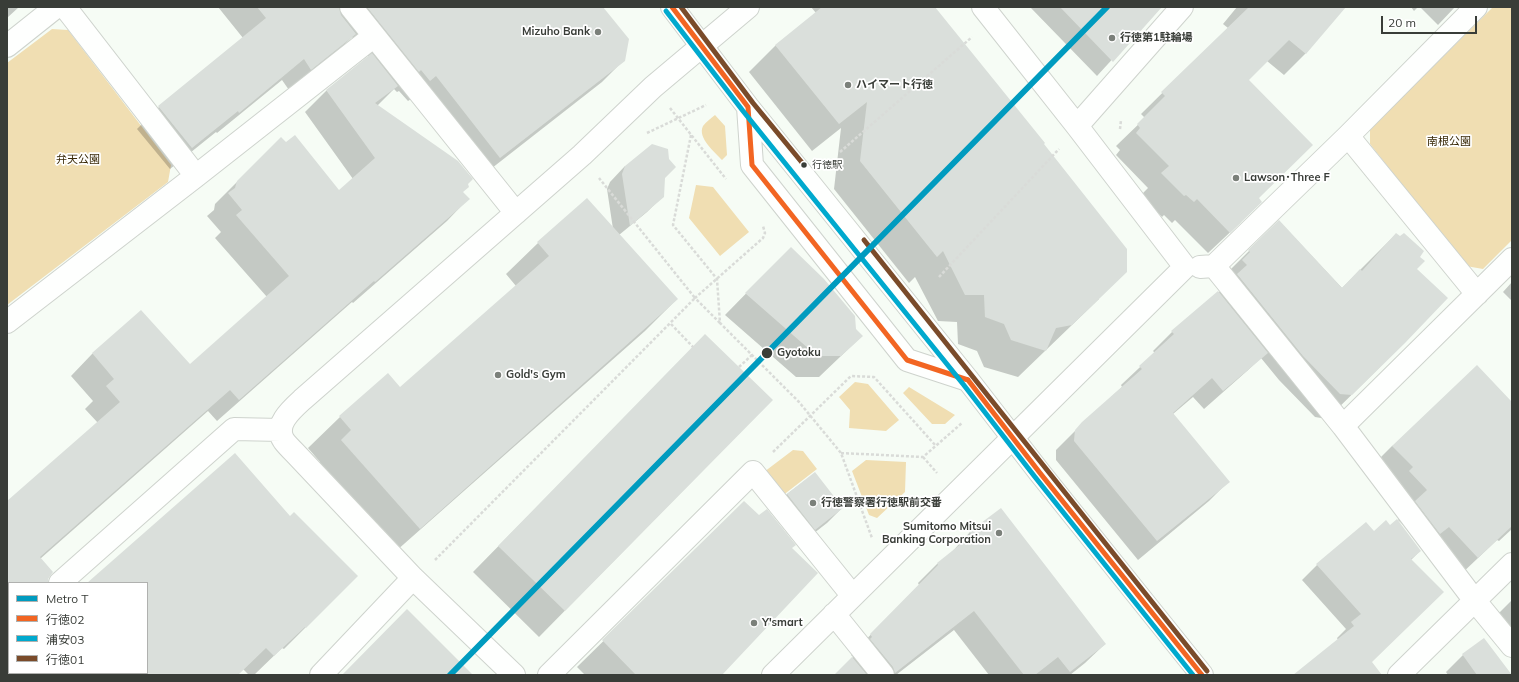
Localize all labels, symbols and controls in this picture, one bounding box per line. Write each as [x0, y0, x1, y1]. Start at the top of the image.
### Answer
scale bar [1383, 8, 1479, 34]
text: 20 m [1388, 15, 1416, 30]
place label: Mizuho Bank [522, 25, 590, 39]
marker: Mizuho Bank [593, 27, 603, 37]
place label: 行徳第1駐輪場 [1120, 31, 1193, 45]
marker: 行徳第1駐輪場 [1107, 33, 1117, 43]
place label: ハイマート行徳 [856, 78, 933, 92]
marker: ハイマート行徳 [843, 80, 853, 90]
park label: 南根公園 [1427, 135, 1471, 149]
park label: 弁天公園 [56, 153, 100, 167]
place label: 行徳駅 [812, 159, 842, 171]
marker: 行徳駅 [799, 160, 809, 170]
place label: Lawson･Three F [1244, 171, 1330, 185]
marker: Lawson･Three F [1231, 173, 1241, 183]
marker: Gyotoku [760, 346, 774, 360]
place label: Gyotoku [777, 346, 821, 360]
place label: Gold's Gym [506, 368, 566, 382]
marker: Gold's Gym [493, 370, 503, 380]
place label: 行徳警察署行徳駅前交番 [821, 496, 942, 510]
marker: 行徳警察署行徳駅前交番 [808, 498, 818, 508]
place label: Sumitomo Mitsui Banking Corporation [882, 520, 991, 546]
marker: Sumitomo Mitsui Banking Corporation [994, 528, 1004, 538]
legend [8, 582, 148, 674]
text: Metro T [46, 591, 89, 606]
text: 行徳02 [46, 612, 84, 627]
place label: Y'smart [762, 616, 803, 630]
marker: Y'smart [749, 618, 759, 628]
text: 浦安03 [46, 632, 84, 647]
text: 行徳01 [46, 652, 84, 667]

